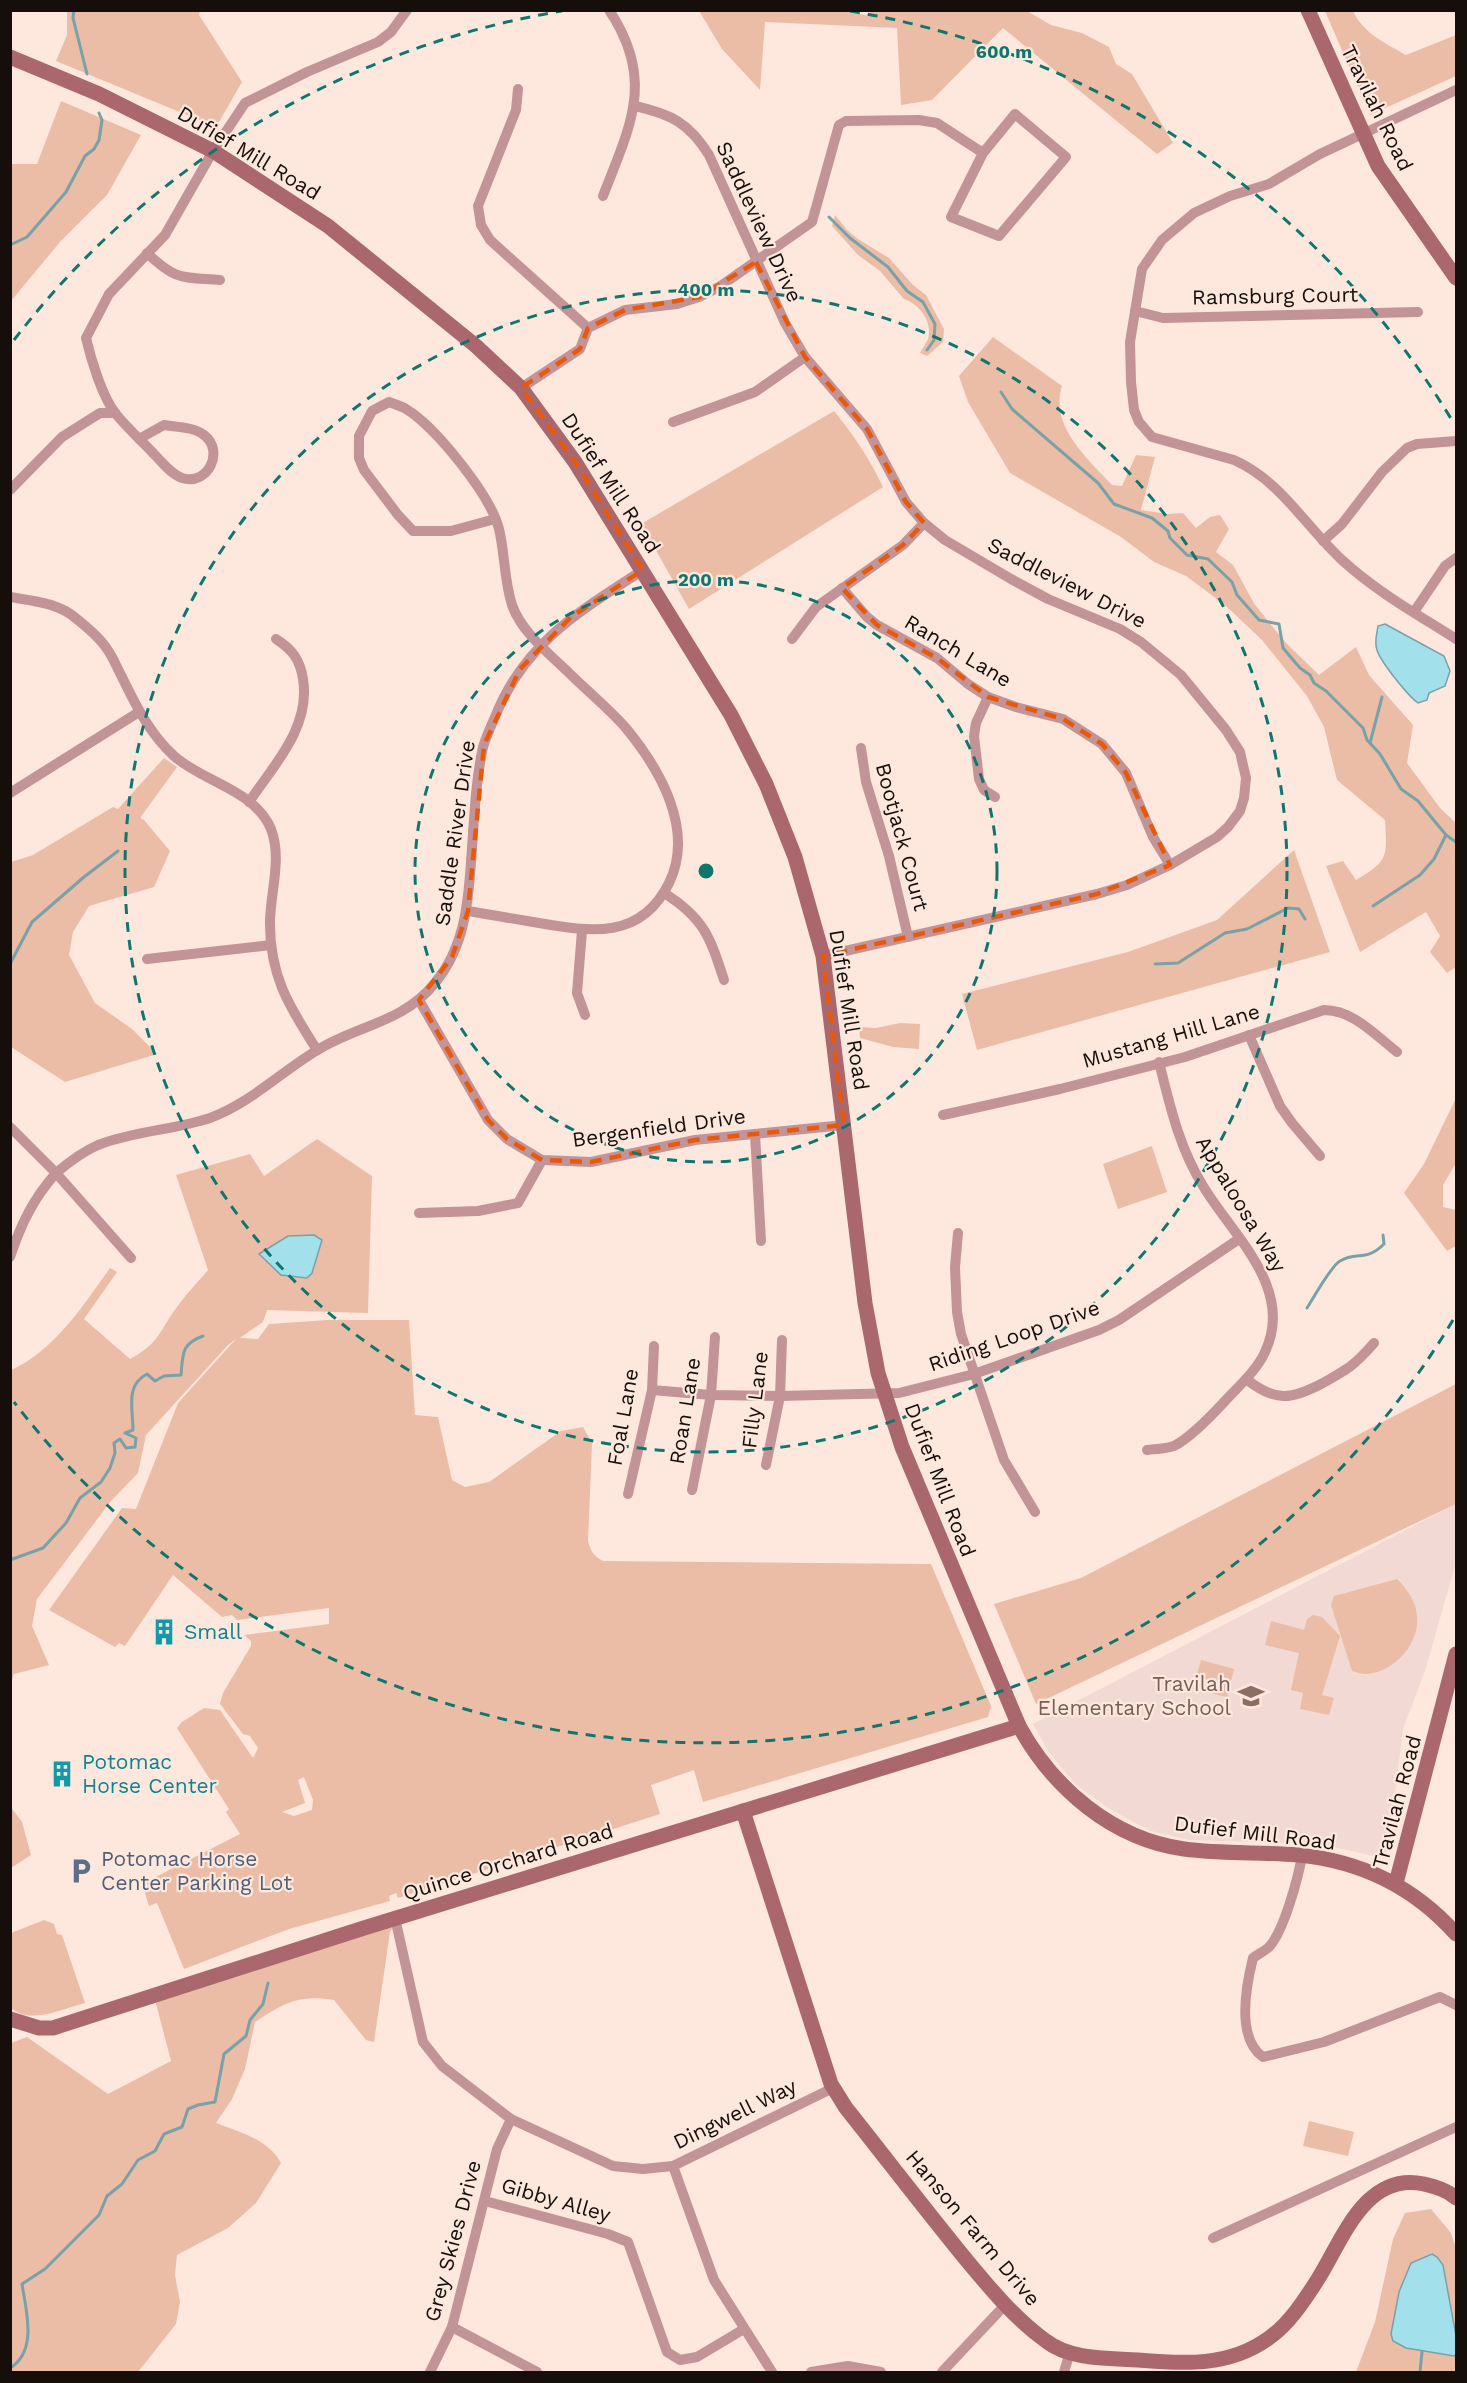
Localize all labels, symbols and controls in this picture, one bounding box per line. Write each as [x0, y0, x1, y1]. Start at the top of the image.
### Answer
text: 600 m [976, 41, 1032, 62]
street label: Travilah Road [1336, 41, 1419, 175]
street label: Dufief Mill Road [173, 100, 325, 205]
street label: Saddleview Drive [711, 137, 808, 306]
text: 400 m [678, 279, 734, 300]
street label: Ramsburg Court [1192, 282, 1358, 309]
street label: Dufief Mill Road [557, 408, 666, 558]
street label: Saddleview Drive [984, 532, 1151, 633]
text: 200 m [678, 569, 734, 590]
street label: Ranch Lane [900, 609, 1016, 692]
street label: Saddle River Drive [429, 739, 480, 927]
street label: Bootjack Court [871, 760, 934, 914]
centre of rings [696, 861, 716, 881]
street label: Dufief Mill Road [824, 928, 875, 1092]
street label: Mustang Hill Lane [1079, 998, 1263, 1073]
street label: Bergenfield Drive [571, 1103, 747, 1152]
street label: Appaloosa Way [1191, 1131, 1292, 1276]
street label: Riding Loop Drive [925, 1294, 1103, 1377]
street label: Filly Lane [736, 1350, 773, 1450]
street label: Roan Lane [664, 1356, 705, 1466]
street label: Foal Lane [602, 1366, 643, 1468]
street label: Dufief Mill Road [900, 1399, 981, 1560]
building icon: Small [149, 1617, 179, 1647]
place label: Small [184, 1619, 243, 1644]
place label: Travilah Elementary School [1038, 1671, 1232, 1720]
school or university icon: Travilah Elementary School [1236, 1681, 1266, 1711]
street label: Travilah Road [1367, 1732, 1426, 1871]
place label: Potomac Horse Center [82, 1749, 218, 1798]
building icon: Potomac Horse Center [47, 1759, 77, 1789]
street label: Dufief Mill Road [1173, 1810, 1337, 1855]
street label: Quince Orchard Road [400, 1818, 616, 1905]
place label: Potomac Horse Center Parking Lot [101, 1846, 292, 1895]
parking icon: Potomac Horse Center Parking Lot [66, 1856, 96, 1886]
street label: Dingwell Way [669, 2073, 801, 2154]
street label: Hanson Farm Drive [901, 2145, 1046, 2311]
street label: Grey Skies Drive [419, 2157, 486, 2324]
street label: Gibby Alley [499, 2172, 614, 2227]

